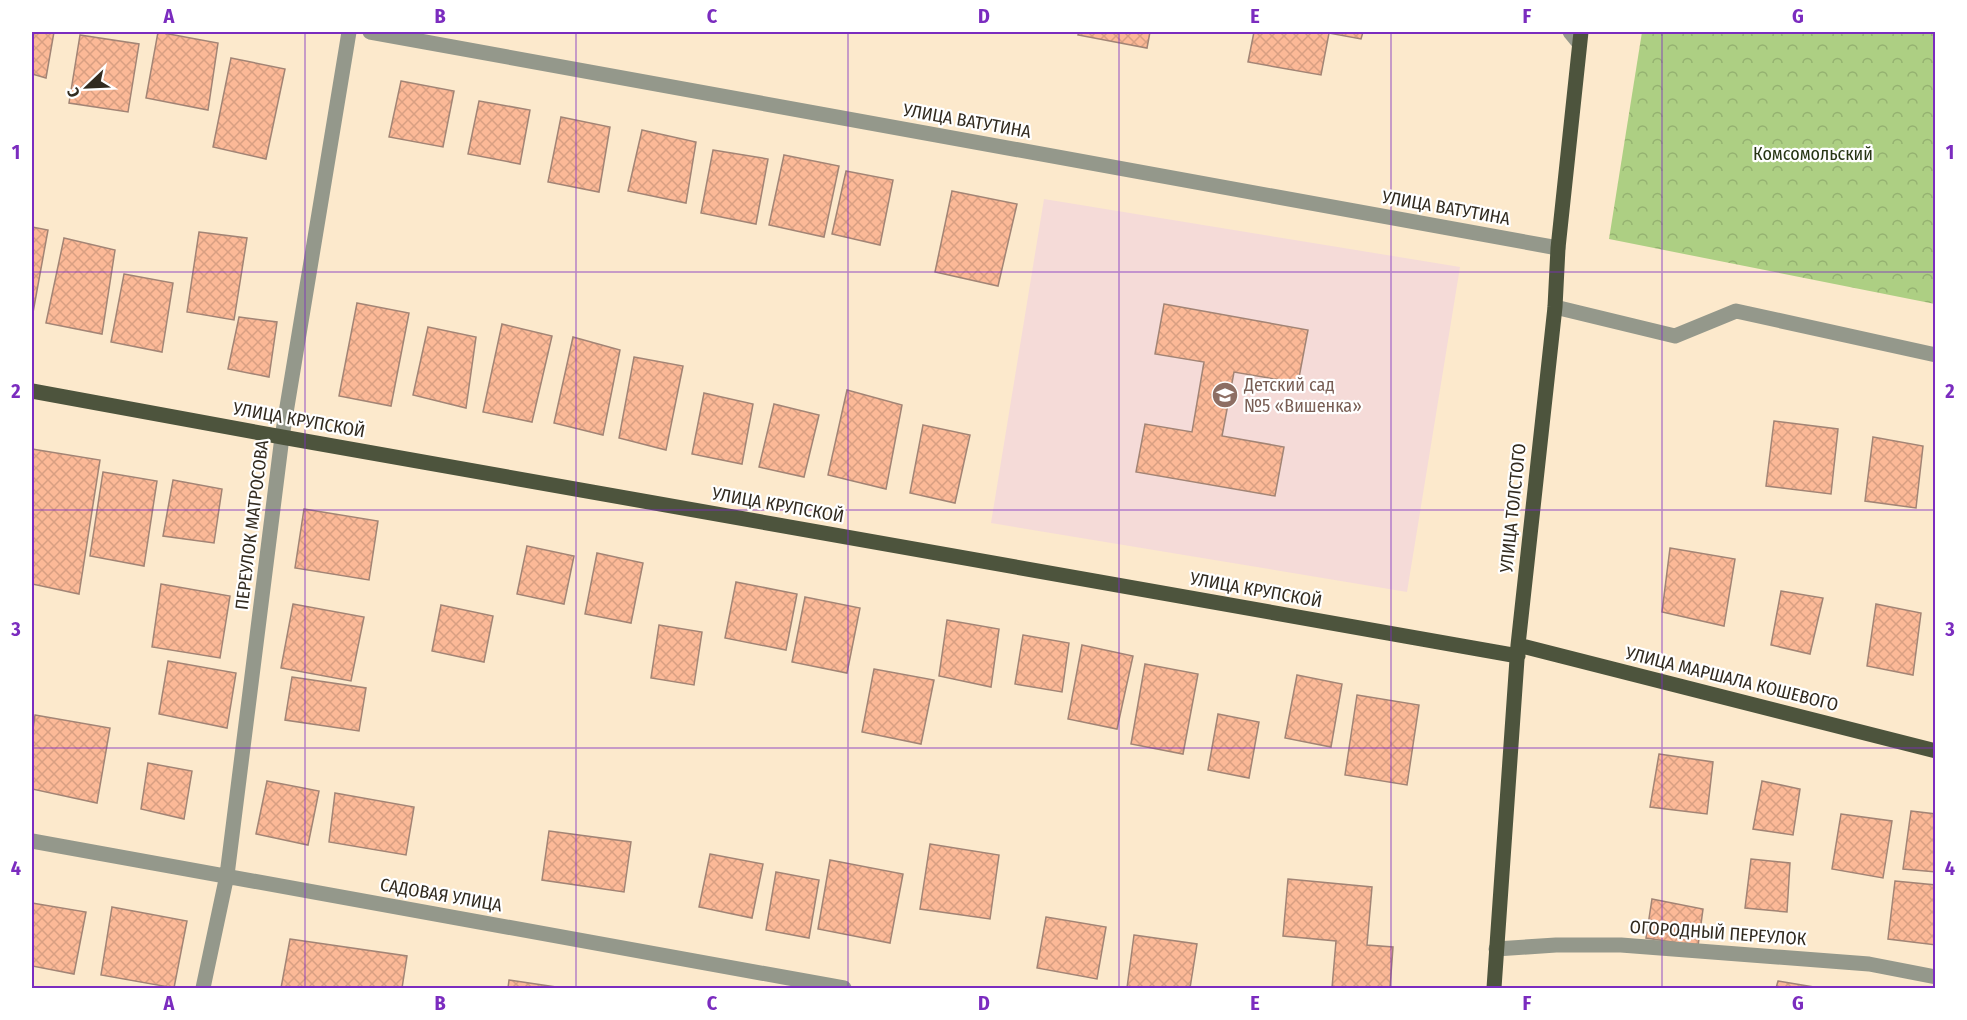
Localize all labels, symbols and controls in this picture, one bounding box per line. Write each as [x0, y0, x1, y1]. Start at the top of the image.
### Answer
text: A [163, 4, 176, 28]
text: B [434, 4, 446, 28]
text: C [707, 4, 718, 28]
text: D [978, 4, 990, 28]
text: E [1250, 4, 1260, 28]
text: F [1523, 4, 1532, 28]
text: G [1792, 4, 1804, 28]
north arrow [57, 57, 117, 117]
text: С [63, 85, 84, 100]
street label: УЛИЦА ВАТУТИНА [900, 99, 1033, 143]
text: 1 [12, 140, 20, 164]
text: 1 [1946, 140, 1954, 164]
park label: Комсомольский [1753, 143, 1873, 165]
street label: УЛИЦА ВАТУТИНА [1379, 186, 1512, 230]
place label: Детский сад №5 «Вишенка» [1243, 374, 1362, 417]
text: 2 [10, 379, 21, 403]
text: 2 [1944, 379, 1955, 403]
school or university icon: Детский сад №5 «Вишенка» [1210, 380, 1240, 410]
street label: УЛИЦА КРУПСКОЙ [230, 397, 367, 442]
street label: ПЕРЕУЛОК МАТРОСОВА [231, 438, 273, 611]
street label: УЛИЦА ТОЛСТОГО [1495, 442, 1531, 575]
street label: УЛИЦА КРУПСКОЙ [709, 482, 846, 527]
street label: УЛИЦА КРУПСКОЙ [1187, 567, 1324, 612]
text: 3 [10, 617, 21, 641]
text: 3 [1944, 617, 1955, 641]
street label: УЛИЦА МАРШАЛА КОШЕВОГО [1622, 642, 1841, 716]
text: 4 [11, 856, 21, 880]
text: 4 [1945, 856, 1955, 880]
street label: САДОВАЯ УЛИЦА [378, 873, 504, 917]
street label: ОГОРОДНЫЙ ПЕРЕУЛОК [1629, 916, 1807, 950]
text: A [163, 991, 176, 1015]
text: B [434, 991, 446, 1015]
text: C [707, 991, 718, 1015]
text: D [978, 991, 990, 1015]
text: E [1250, 991, 1260, 1015]
text: F [1523, 991, 1532, 1015]
text: G [1792, 991, 1804, 1015]

